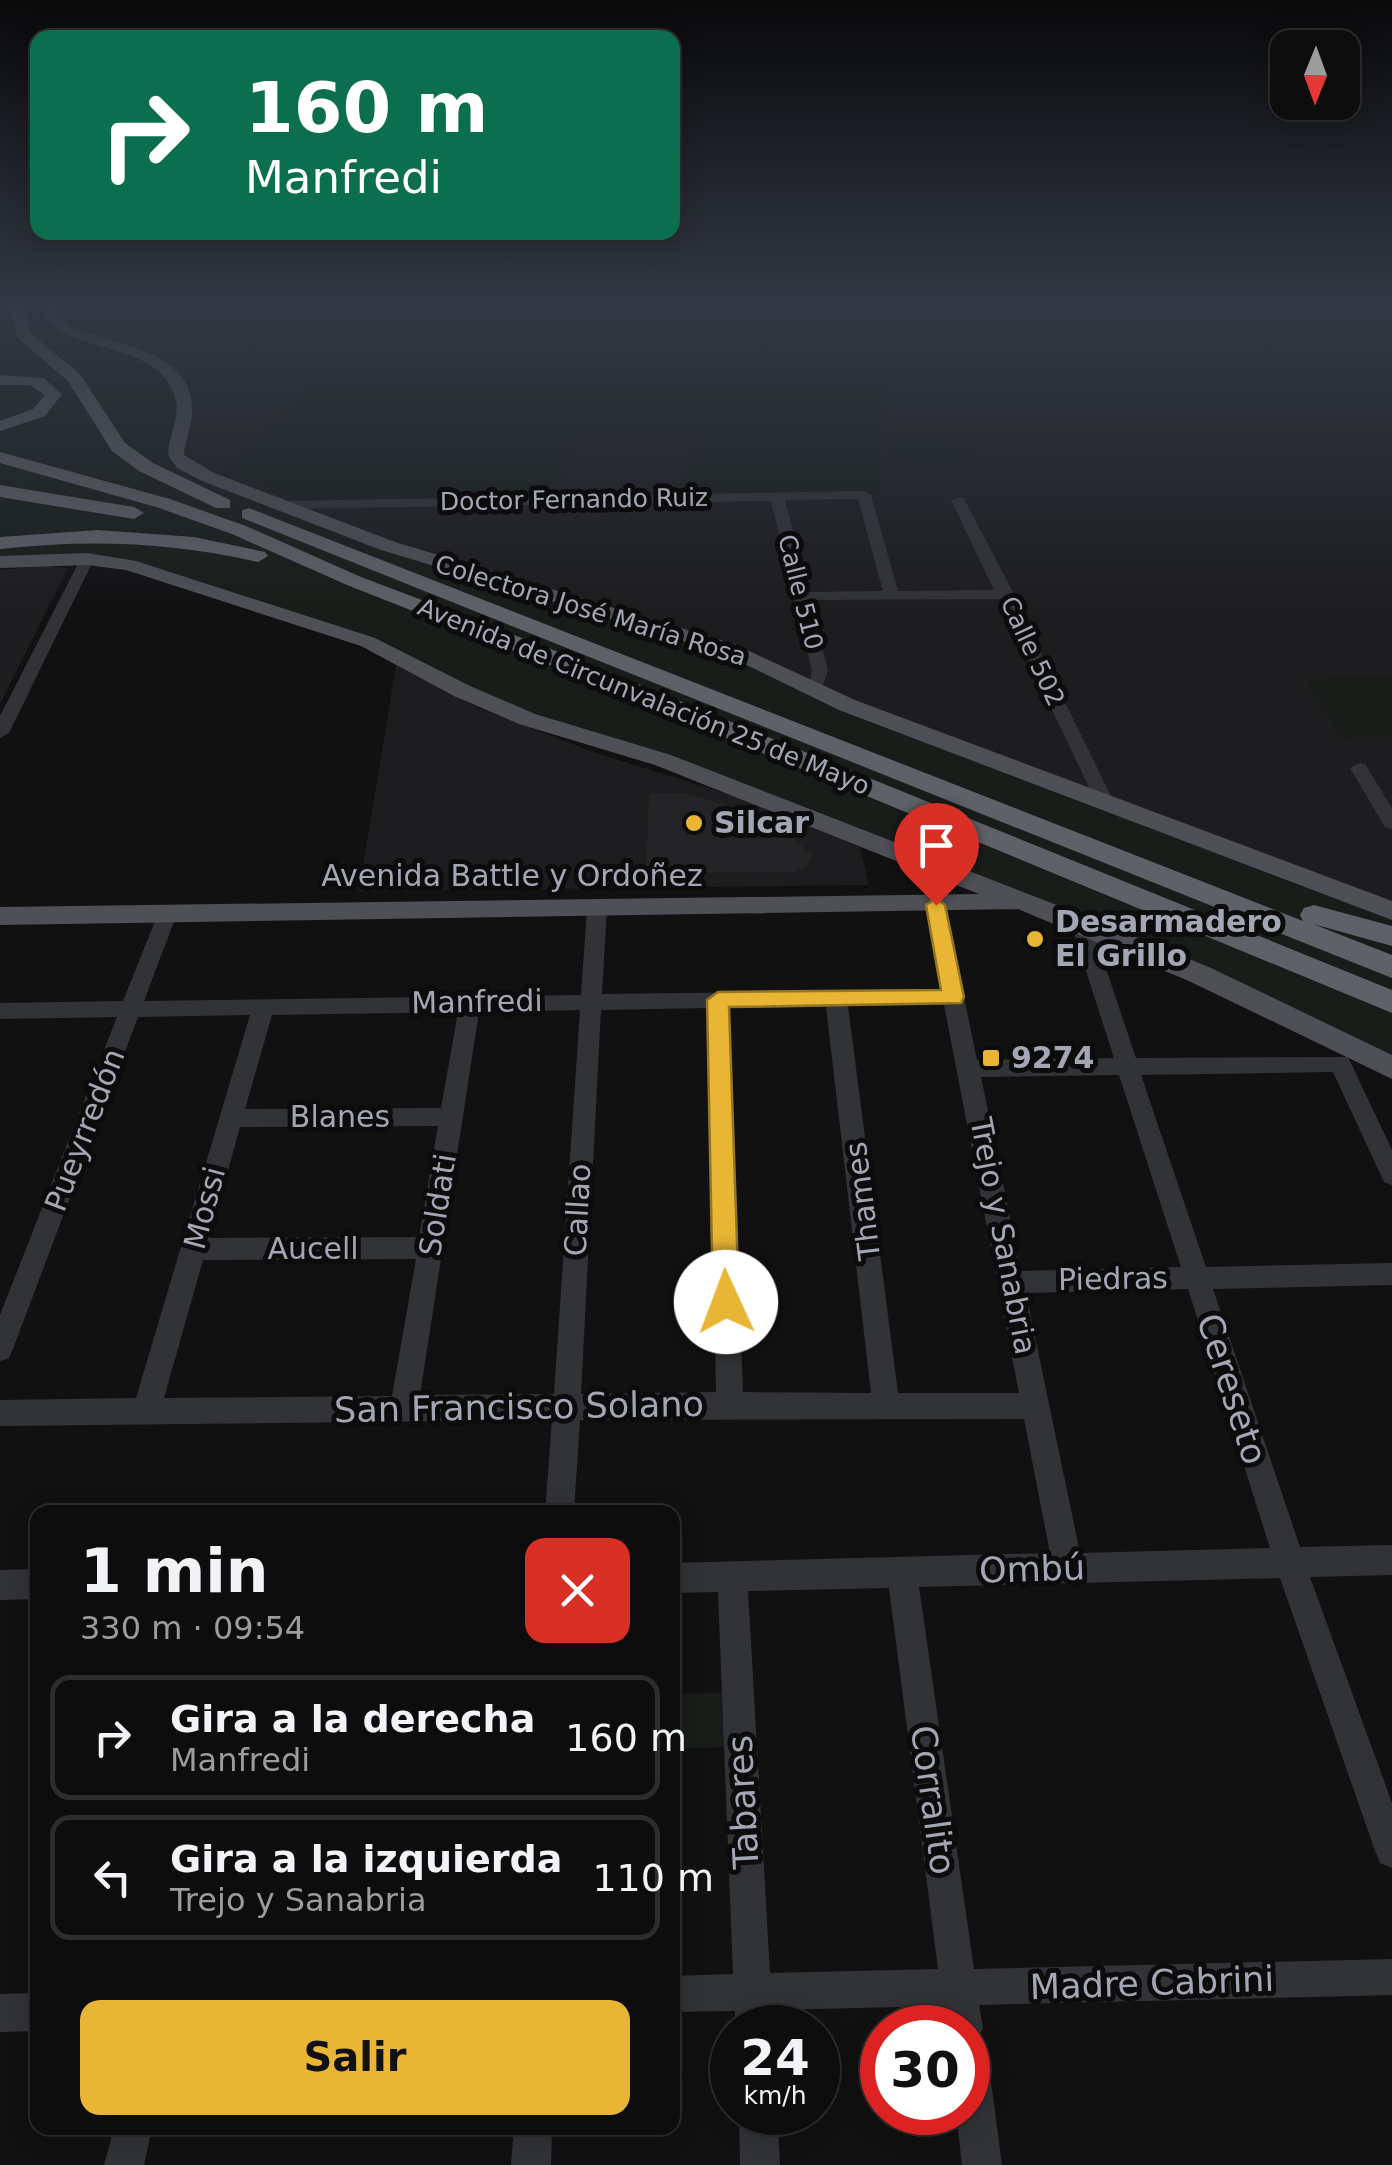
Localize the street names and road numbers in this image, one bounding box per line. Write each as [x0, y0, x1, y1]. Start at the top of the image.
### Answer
street label: Doctor Fernando Ruiz [440, 483, 708, 516]
street label: Calle 510 [772, 532, 829, 653]
street label: Colectora José María Rosa [432, 549, 750, 672]
street label: Avenida de Circunvalación 25 de Mayo [414, 592, 874, 801]
street label: Calle 502 [995, 592, 1071, 711]
street label: Avenida Battle y Ordoñez [321, 858, 703, 893]
street label: Manfredi [411, 983, 543, 1020]
street label: Pueyrredón [38, 1044, 132, 1216]
street label: Blanes [290, 1099, 390, 1134]
street label: Trejo y Sanabria [963, 1114, 1044, 1357]
street label: Thames [838, 1140, 887, 1263]
street label: Soldati [412, 1151, 463, 1259]
street label: Mossi [177, 1163, 232, 1253]
street label: Callao [558, 1163, 597, 1257]
street label: Aucell [267, 1231, 359, 1266]
street label: Piedras [1058, 1260, 1168, 1297]
street label: Cereseto [1189, 1309, 1275, 1469]
street label: San Francisco Solano [334, 1384, 704, 1430]
street label: Ombú [978, 1547, 1086, 1591]
street label: Corralito [903, 1723, 963, 1877]
street label: Tabares [720, 1734, 767, 1871]
street label: Madre Cabrini [1029, 1959, 1275, 2007]

